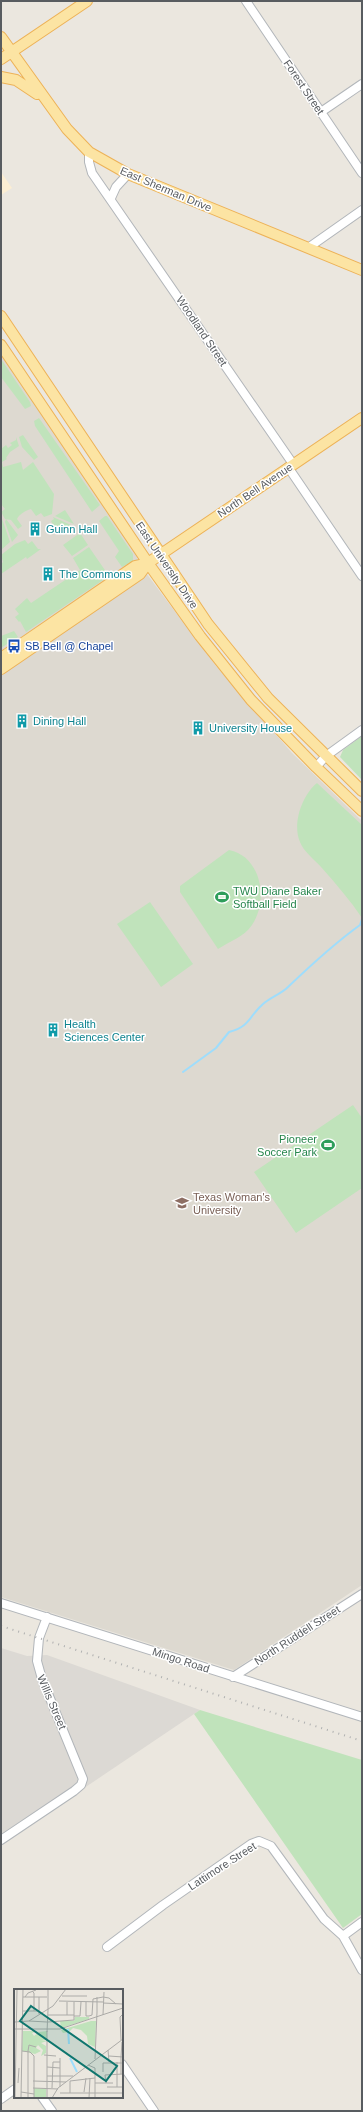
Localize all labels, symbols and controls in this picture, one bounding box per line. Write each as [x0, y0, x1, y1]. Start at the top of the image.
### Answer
street label: Forest Street [281, 57, 327, 117]
street label: East Sherman Drive [118, 164, 214, 214]
street label: Woodland Street [174, 294, 230, 368]
street label: North Bell Avenue [215, 460, 295, 520]
street label: East University Drive [133, 519, 201, 611]
building icon: Guinn Hall [27, 521, 43, 537]
place label: Guinn Hall [46, 523, 97, 535]
building icon: The Commons [40, 566, 56, 582]
place label: The Commons [59, 568, 132, 580]
bus stop icon: SB Bell @ Chapel [6, 638, 22, 654]
place label: SB Bell @ Chapel [25, 640, 113, 652]
building icon: Dining Hall [14, 713, 30, 729]
place label: Dining Hall [33, 715, 86, 727]
building icon: University House [190, 720, 206, 736]
place label: University House [209, 722, 292, 734]
place label: TWU Diane Baker Softball Field [233, 885, 322, 910]
sports icon: TWU Diane Baker Softball Field [214, 889, 230, 905]
place label: Health Sciences Center [64, 1018, 145, 1043]
building icon: Health Sciences Center [45, 1022, 61, 1038]
place label: Pioneer Soccer Park [257, 1133, 317, 1158]
sports icon: Pioneer Soccer Park [320, 1137, 336, 1153]
place label: Texas Woman's University [193, 1191, 271, 1216]
school or university icon: Texas Woman's University [174, 1195, 190, 1211]
street label: North Ruddell Street [252, 1603, 342, 1667]
street label: Mingo Road [151, 1645, 211, 1675]
street label: Willis Street [35, 1673, 69, 1731]
street label: Lattimore Street [186, 1840, 258, 1892]
inset map [14, 1989, 123, 2098]

